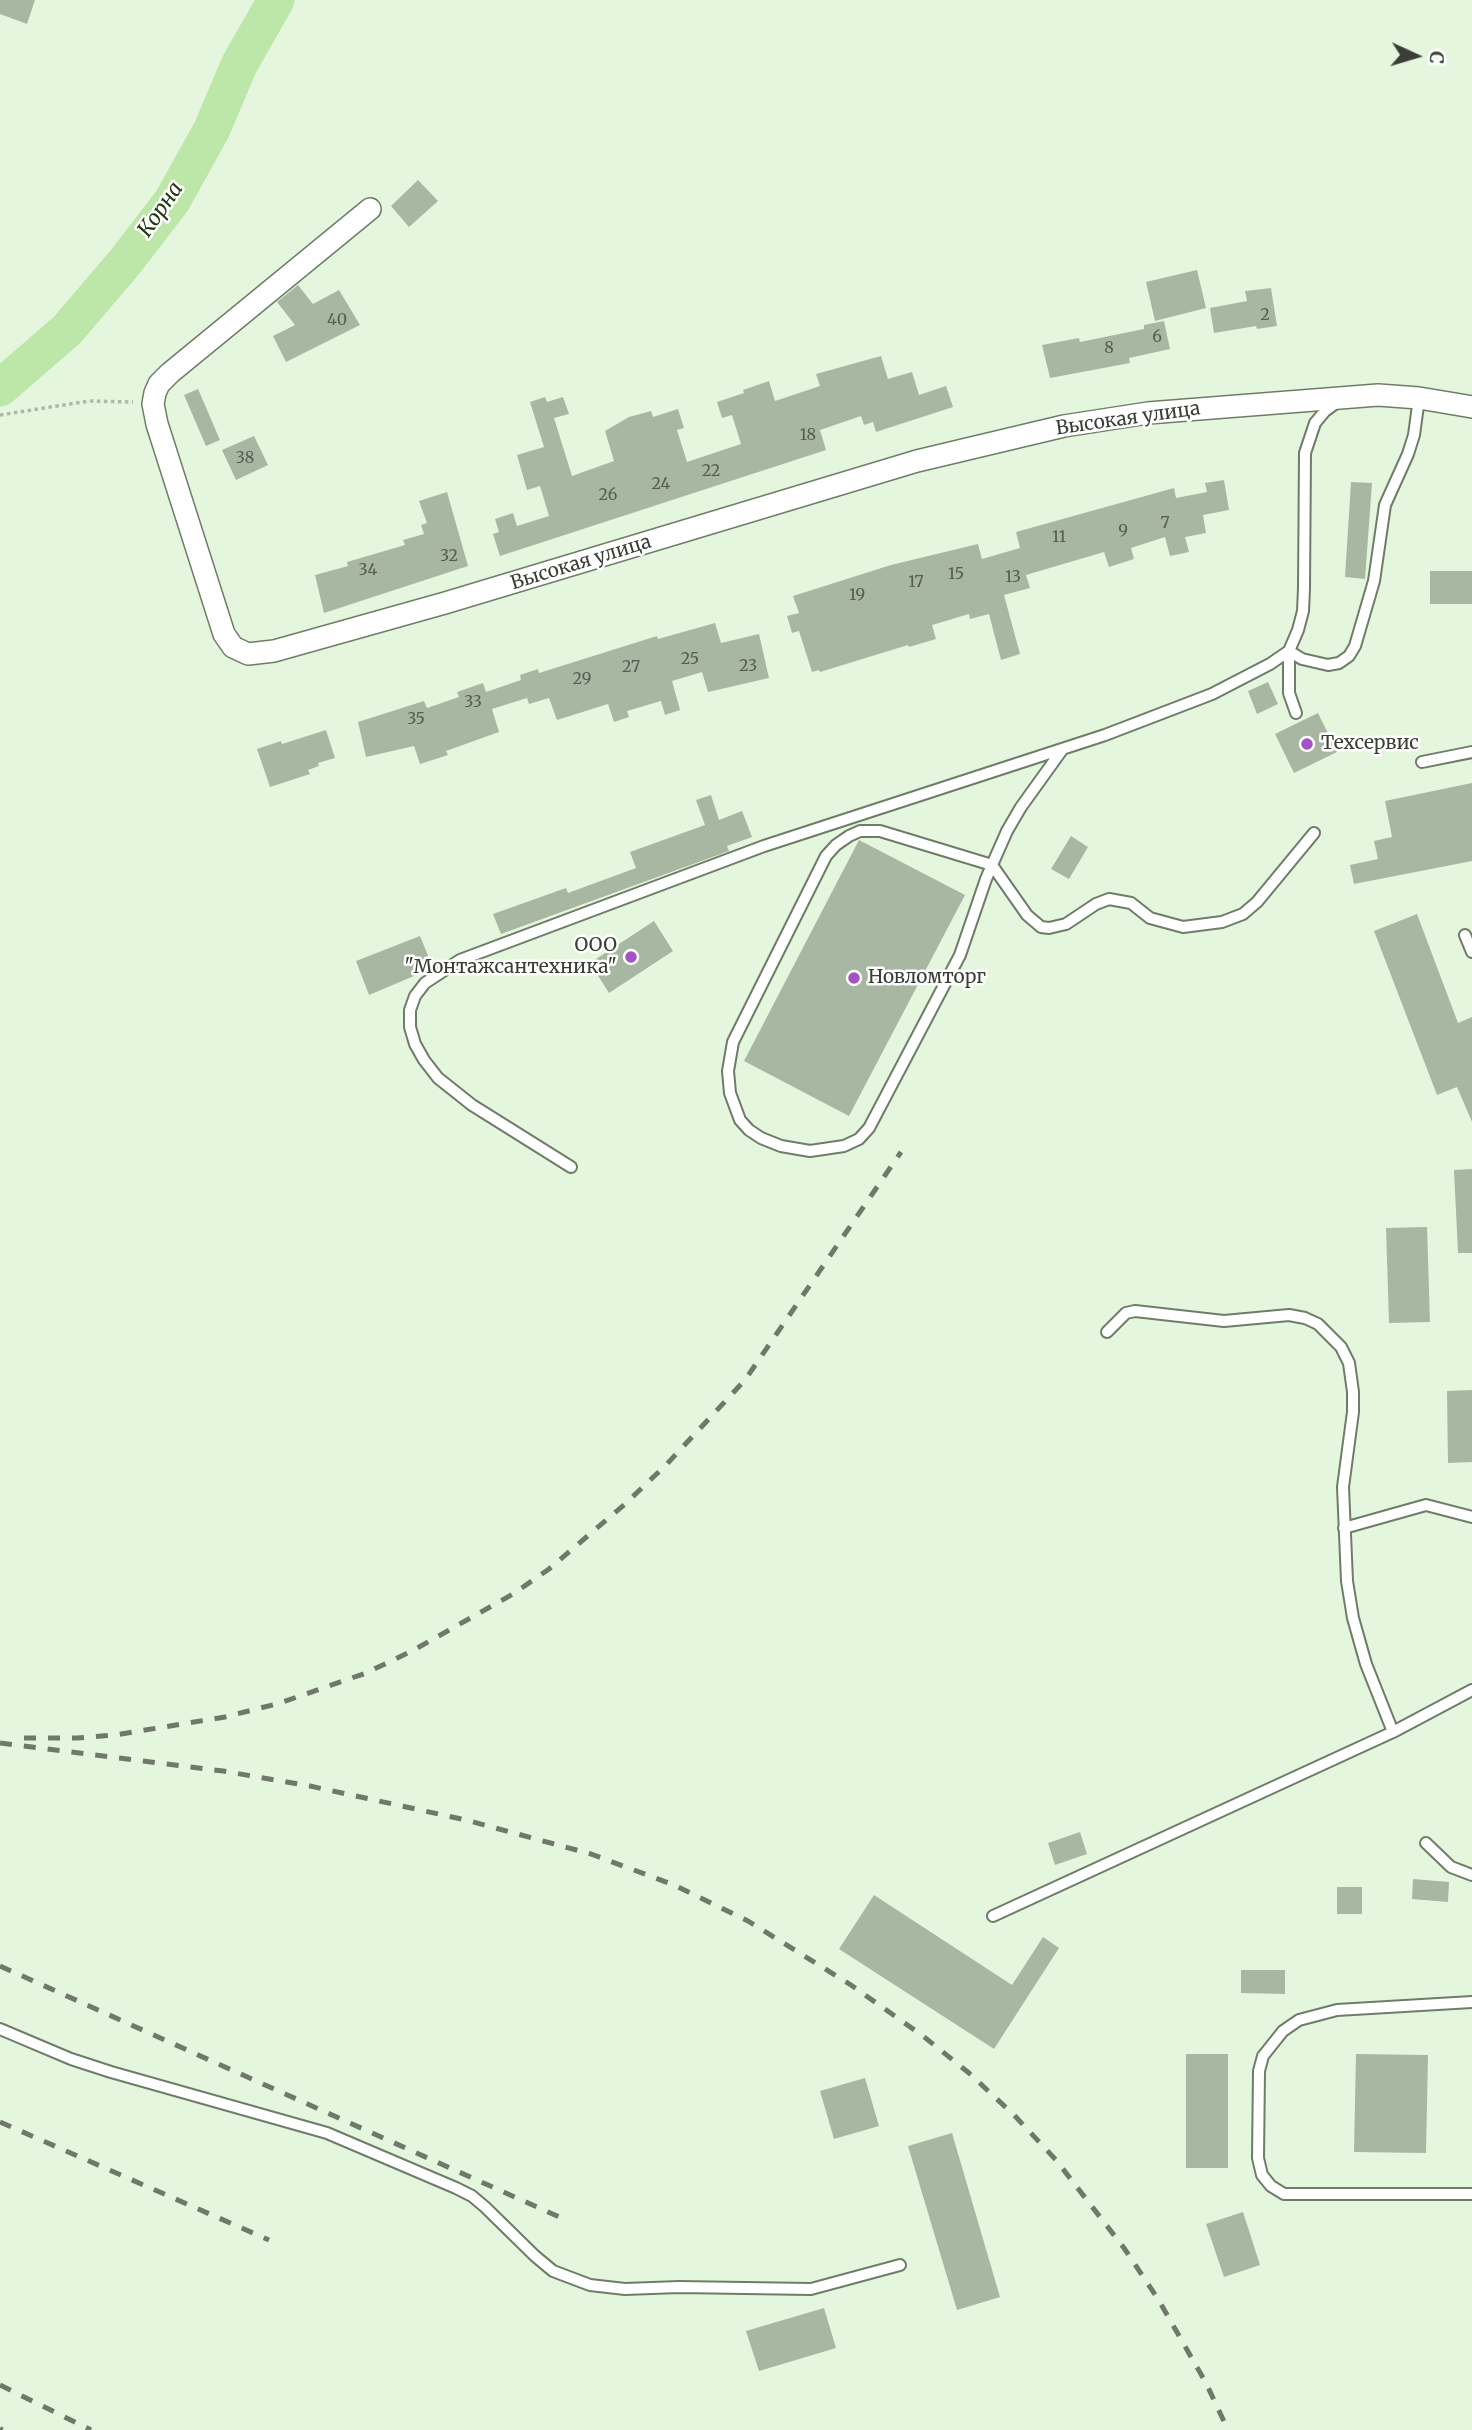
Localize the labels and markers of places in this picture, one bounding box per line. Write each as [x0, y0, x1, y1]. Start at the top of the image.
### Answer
place label: Техсервис [1321, 733, 1419, 755]
marker: Техсервис [1299, 736, 1315, 752]
place label: ООО "Монтажсантехника" [405, 935, 617, 979]
marker: ООО "Монтажсантехника" [623, 949, 639, 965]
place label: Новломторг [868, 967, 986, 989]
marker: Новломторг [846, 970, 862, 986]

